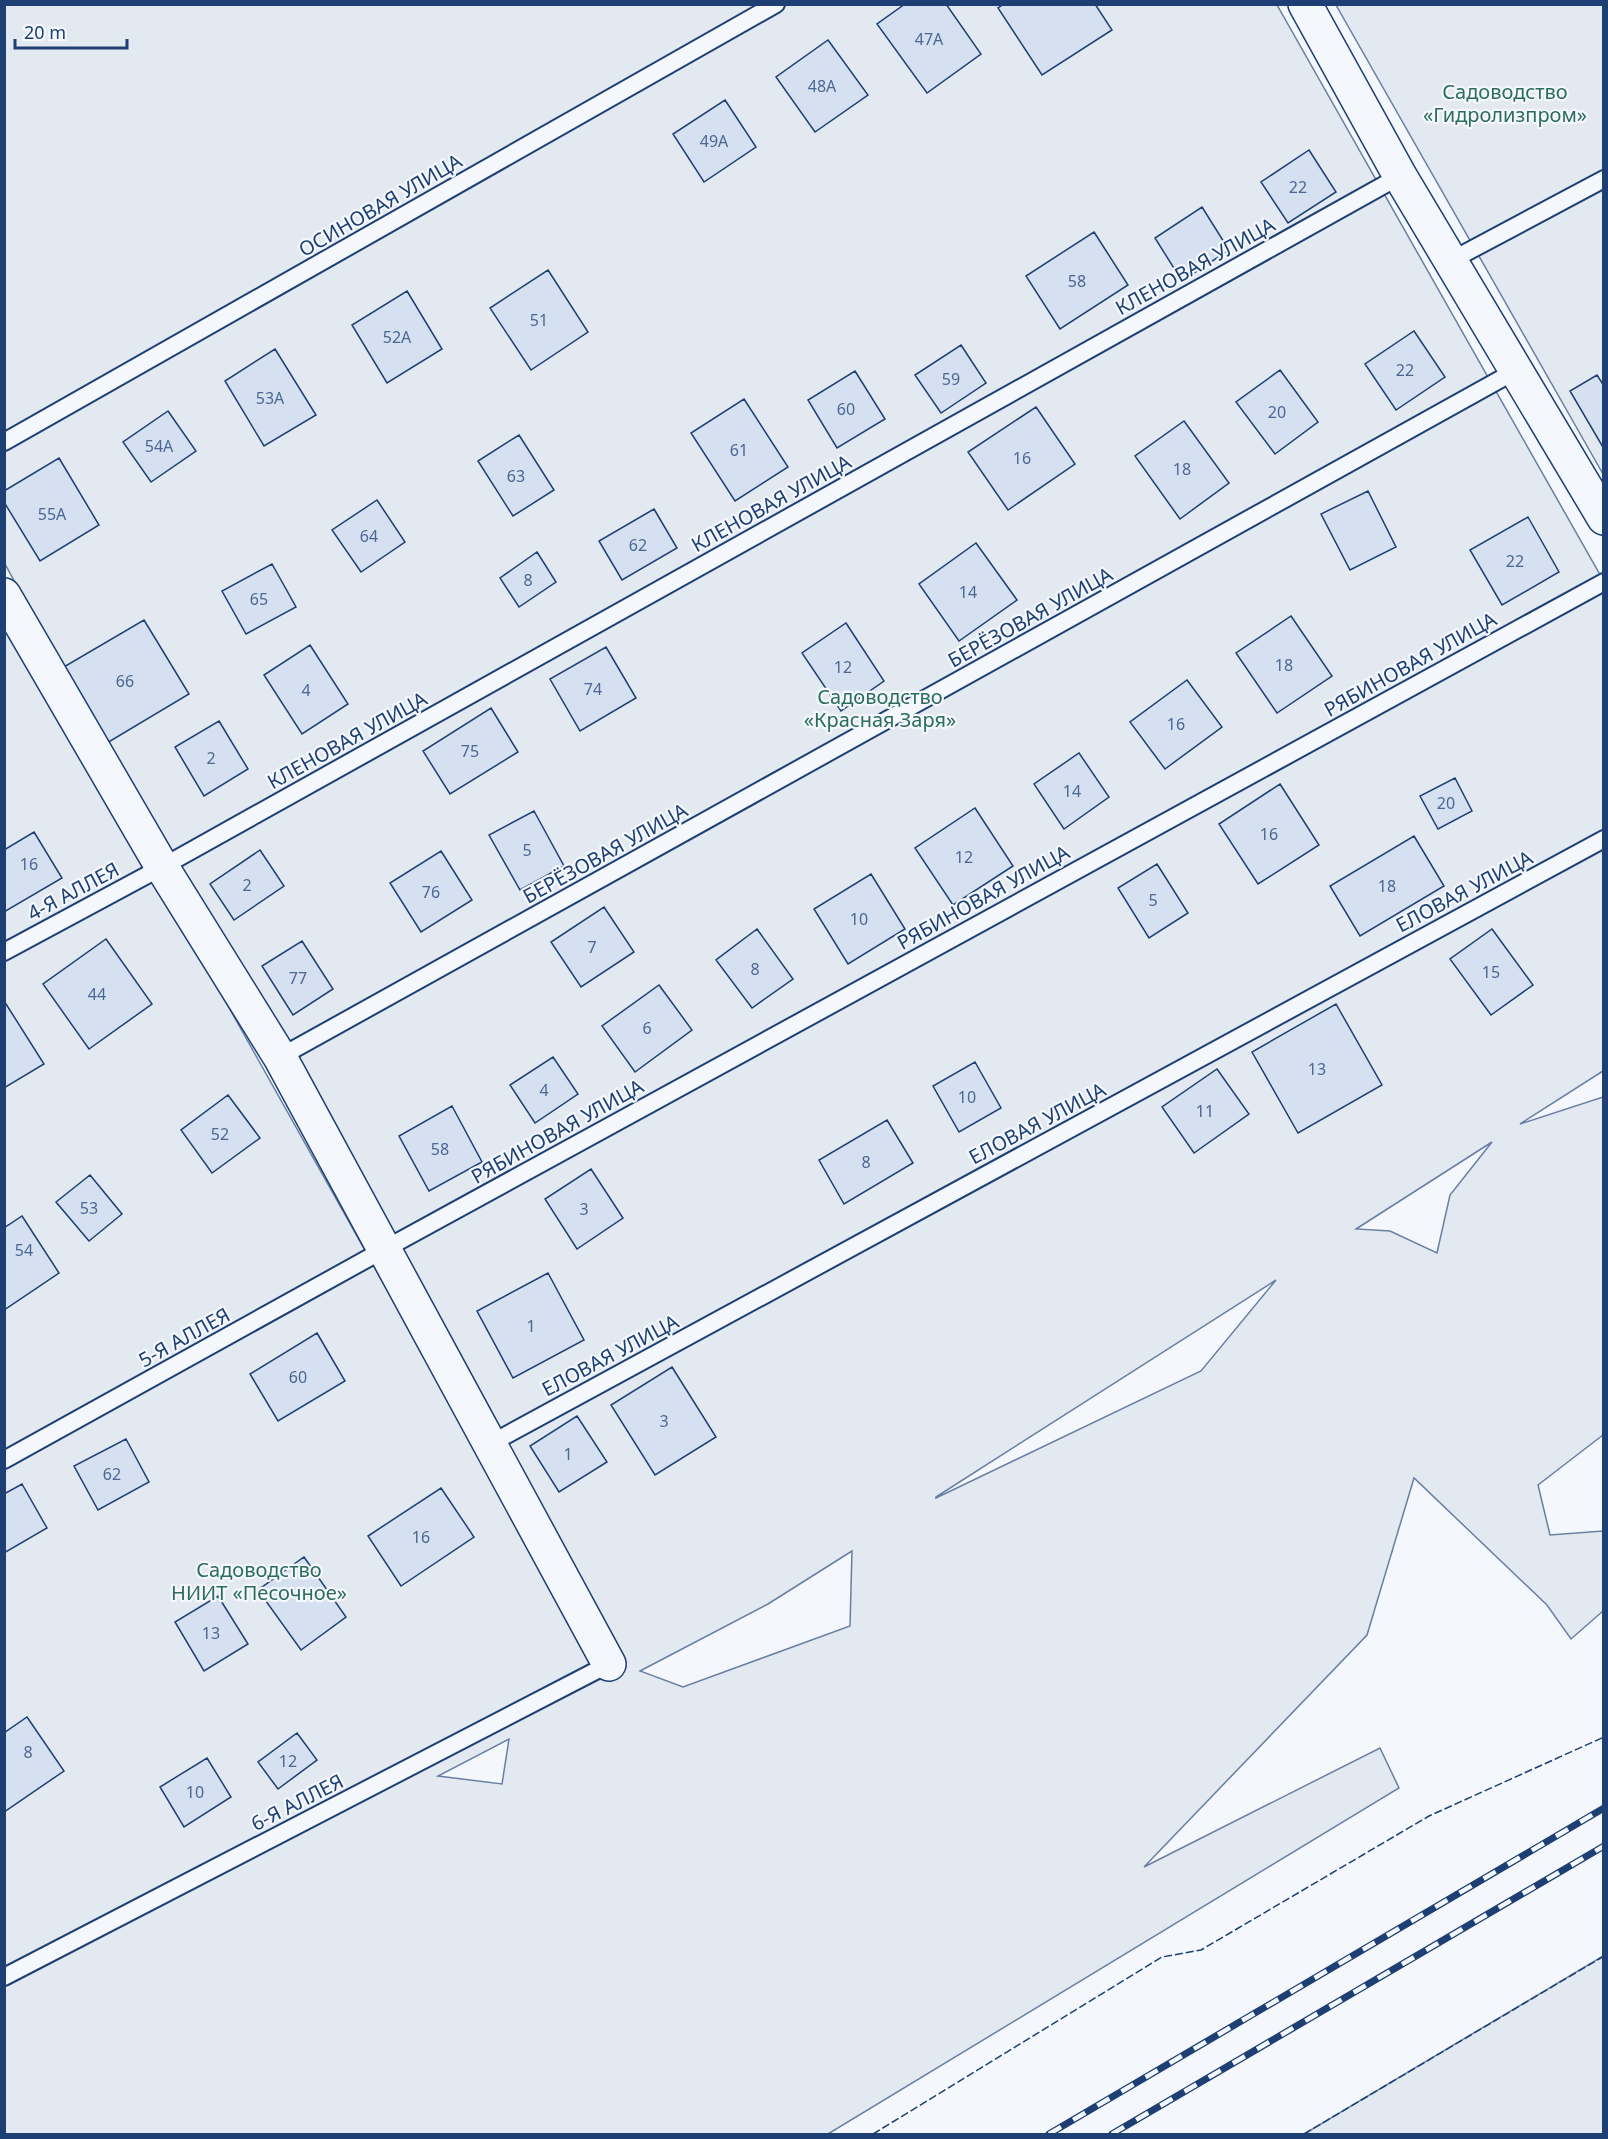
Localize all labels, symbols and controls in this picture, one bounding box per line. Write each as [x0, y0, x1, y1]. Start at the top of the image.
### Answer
scale bar [15, 12, 128, 50]
text: 20 m [24, 20, 66, 44]
house number: 47А [915, 28, 944, 50]
house number: 48А [808, 75, 837, 97]
park label: Садоводство «Гидролизпром» [1423, 78, 1587, 128]
house number: 49А [700, 130, 729, 152]
street label: ОСИНОВАЯ УЛИЦА [294, 147, 467, 263]
house number: 22 [1289, 176, 1307, 198]
street label: КЛЕНОВАЯ УЛИЦА [1110, 211, 1280, 321]
house number: 58 [1068, 270, 1086, 292]
house number: 51 [530, 309, 548, 331]
house number: 52А [383, 326, 412, 348]
house number: 22 [1396, 359, 1414, 381]
house number: 59 [942, 368, 960, 390]
house number: 53А [256, 387, 285, 409]
house number: 60 [837, 398, 855, 420]
house number: 20 [1268, 401, 1286, 423]
house number: 54А [145, 435, 174, 457]
house number: 61 [730, 439, 748, 461]
house number: 16 [1013, 447, 1031, 469]
street label: КЛЕНОВАЯ УЛИЦА [686, 448, 856, 558]
house number: 18 [1173, 458, 1191, 480]
house number: 63 [507, 465, 525, 487]
house number: 55А [38, 503, 67, 525]
house number: 64 [360, 525, 378, 547]
house number: 62 [629, 534, 647, 556]
house number: 22 [1506, 550, 1524, 572]
street label: БЕРЁЗОВАЯ УЛИЦА [943, 560, 1117, 673]
house number: 8 [523, 569, 533, 591]
house number: 14 [959, 581, 977, 603]
house number: 65 [250, 588, 268, 610]
street label: РЯБИНОВАЯ УЛИЦА [1319, 605, 1501, 723]
house number: 18 [1275, 654, 1293, 676]
house number: 12 [834, 656, 852, 678]
house number: 66 [116, 670, 134, 692]
house number: 74 [584, 678, 602, 700]
house number: 4 [301, 679, 311, 701]
park label: Садоводство «Красная Заря» [804, 683, 956, 733]
street label: КЛЕНОВАЯ УЛИЦА [262, 685, 432, 795]
house number: 16 [1167, 713, 1185, 735]
house number: 75 [461, 740, 479, 762]
house number: 2 [206, 747, 216, 769]
house number: 14 [1063, 780, 1081, 802]
house number: 20 [1437, 792, 1455, 814]
street label: БЕРЁЗОВАЯ УЛИЦА [518, 796, 692, 909]
house number: 16 [1260, 823, 1278, 845]
street label: РЯБИНОВАЯ УЛИЦА [892, 838, 1074, 956]
house number: 5 [522, 839, 532, 861]
street label: ЕЛОВАЯ УЛИЦА [1391, 843, 1537, 938]
house number: 12 [955, 846, 973, 868]
house number: 16 [20, 853, 38, 875]
street label: 4-Я АЛЛЕЯ [22, 856, 124, 926]
house number: 2 [242, 874, 252, 896]
house number: 18 [1378, 875, 1396, 897]
house number: 76 [422, 881, 440, 903]
house number: 5 [1148, 889, 1158, 911]
house number: 10 [850, 908, 868, 930]
house number: 7 [587, 936, 597, 958]
house number: 8 [750, 958, 760, 980]
house number: 15 [1482, 961, 1500, 983]
house number: 77 [289, 967, 307, 989]
house number: 44 [88, 983, 106, 1005]
house number: 6 [642, 1017, 652, 1039]
house number: 13 [1308, 1058, 1326, 1080]
street label: РЯБИНОВАЯ УЛИЦА [466, 1072, 648, 1190]
street label: ЕЛОВАЯ УЛИЦА [964, 1075, 1110, 1170]
house number: 4 [539, 1079, 549, 1101]
house number: 10 [958, 1086, 976, 1108]
house number: 11 [1196, 1100, 1214, 1122]
house number: 52 [211, 1123, 229, 1145]
house number: 58 [431, 1138, 449, 1160]
house number: 8 [861, 1151, 871, 1173]
house number: 53 [80, 1197, 98, 1219]
house number: 3 [579, 1198, 589, 1220]
house number: 54 [15, 1239, 33, 1261]
street label: 5-Я АЛЛЕЯ [134, 1301, 234, 1373]
street label: ЕЛОВАЯ УЛИЦА [537, 1307, 683, 1402]
house number: 1 [526, 1315, 536, 1337]
house number: 60 [289, 1366, 307, 1388]
house number: 3 [659, 1410, 669, 1432]
house number: 1 [563, 1443, 573, 1465]
house number: 62 [103, 1463, 121, 1485]
house number: 16 [412, 1526, 430, 1548]
park label: Садоводство НИИТ «Песочное» [171, 1556, 347, 1606]
house number: 13 [202, 1622, 220, 1644]
house number: 8 [23, 1741, 33, 1763]
house number: 12 [279, 1750, 297, 1772]
street label: 6-Я АЛЛЕЯ [246, 1767, 348, 1837]
house number: 10 [186, 1781, 204, 1803]

